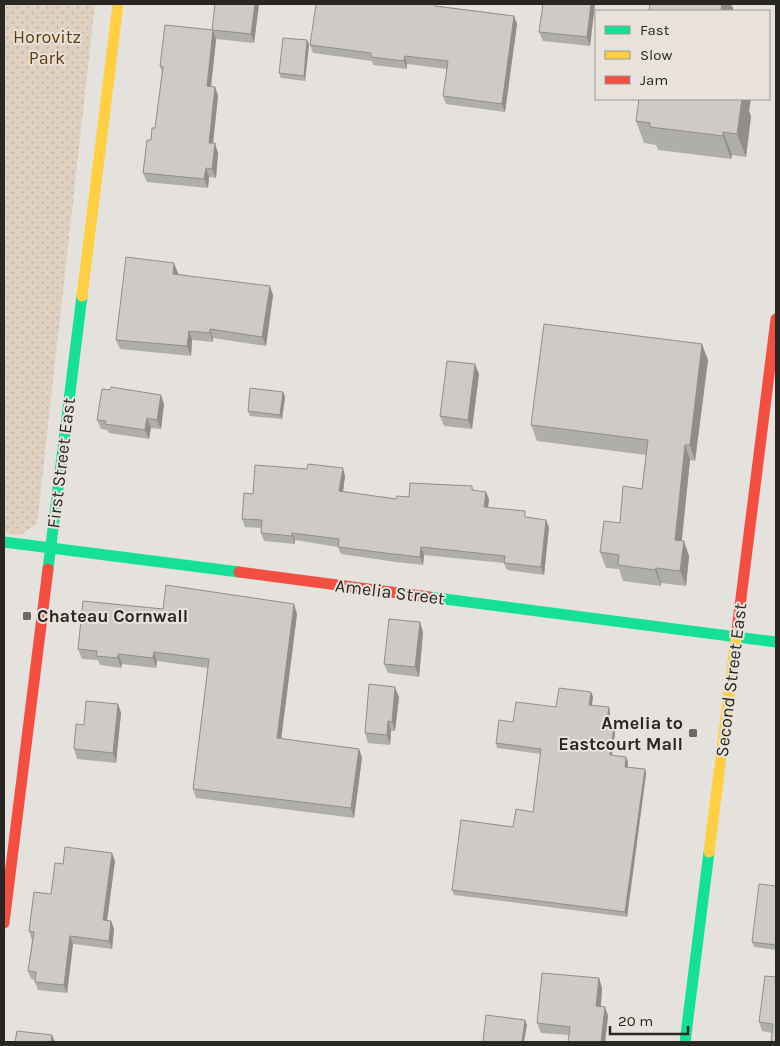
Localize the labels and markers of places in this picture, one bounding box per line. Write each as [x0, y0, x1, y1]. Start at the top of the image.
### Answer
place label: Chateau Cornwall [37, 605, 188, 627]
marker: Chateau Cornwall [21, 610, 33, 622]
place label: Amelia to Eastcourt Mall [558, 712, 683, 755]
marker: Amelia to Eastcourt Mall [687, 727, 699, 739]

